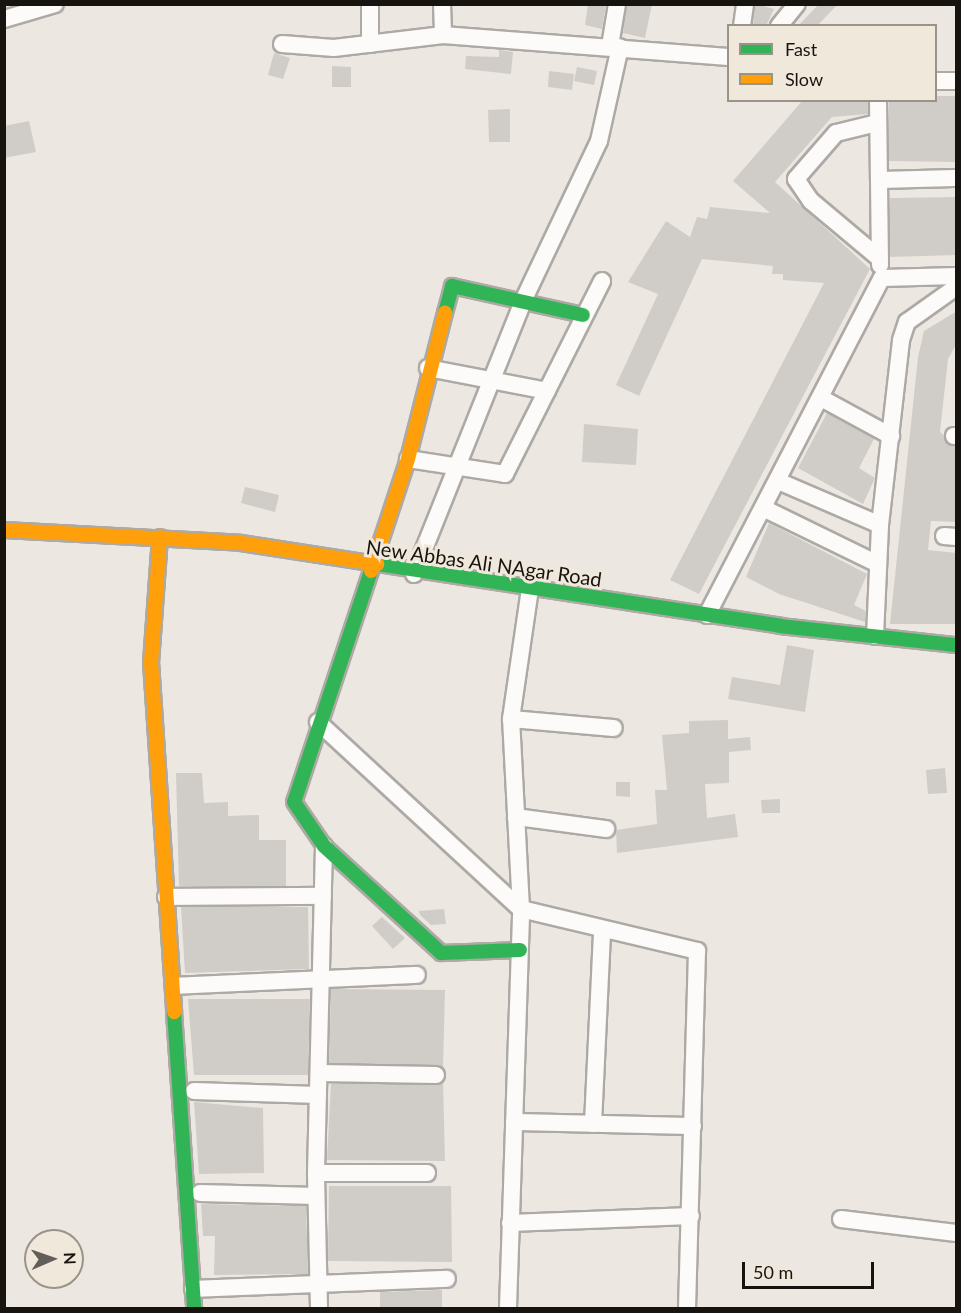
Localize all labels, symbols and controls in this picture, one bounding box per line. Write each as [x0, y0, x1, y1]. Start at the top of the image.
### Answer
legend [727, 24, 937, 102]
text: Fast [785, 38, 817, 60]
text: Slow [785, 68, 823, 90]
street label: New Abbas Ali NAgar Road [364, 534, 604, 592]
north arrow [24, 1229, 84, 1289]
scale bar [745, 1250, 877, 1288]
text: N [61, 1252, 80, 1265]
text: 50 m [753, 1261, 793, 1283]

